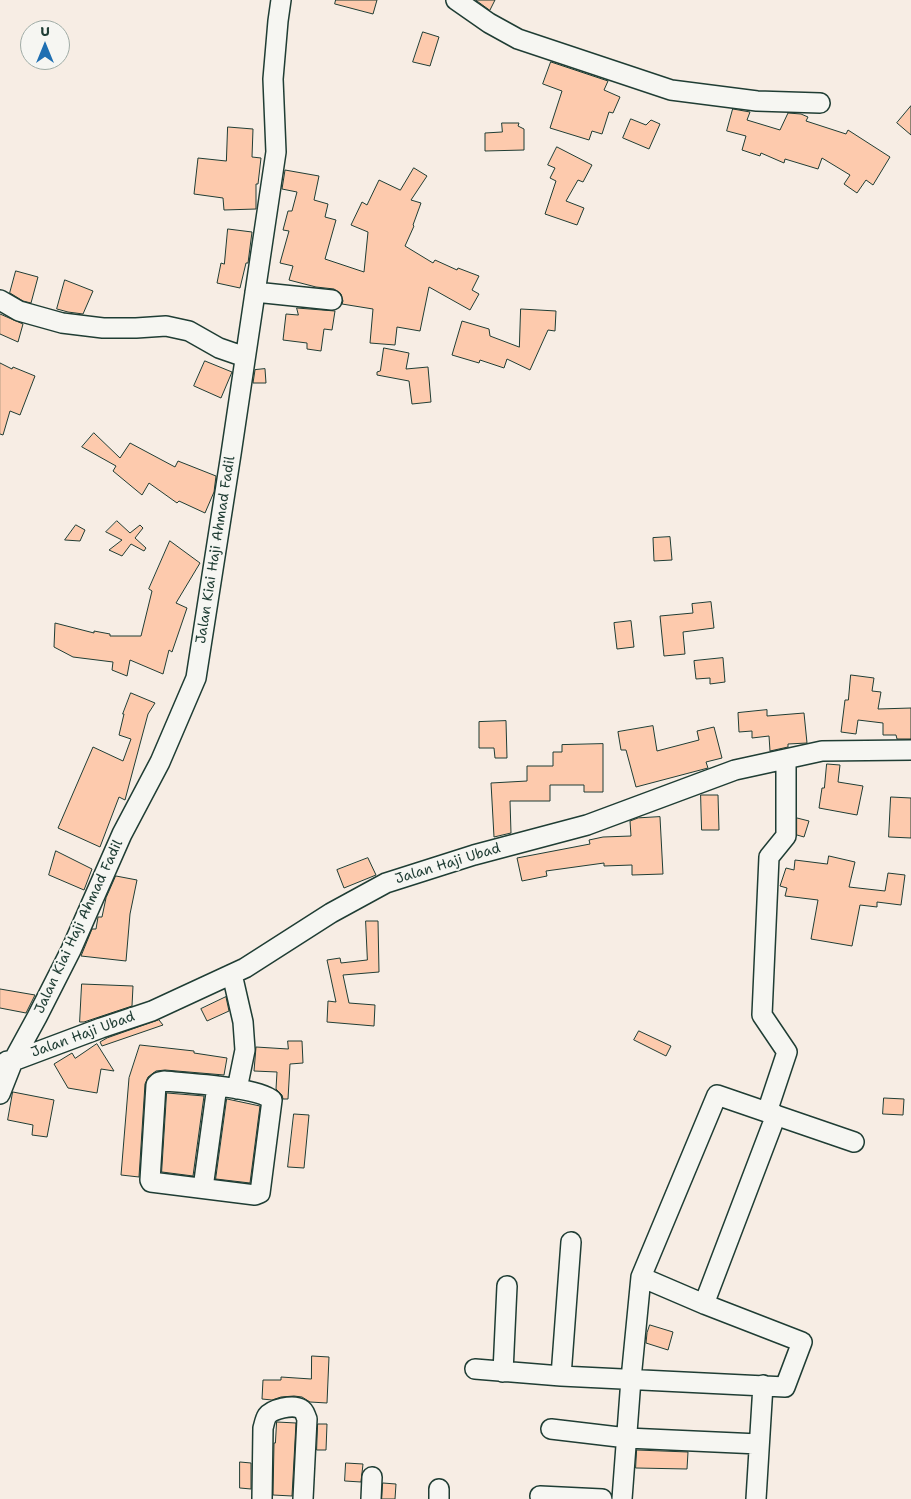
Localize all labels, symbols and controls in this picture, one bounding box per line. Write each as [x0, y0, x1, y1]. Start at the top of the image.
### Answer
north arrow [20, 20, 70, 70]
text: U [40, 22, 50, 40]
street label: Jalan Kiai Haji Ahmad Fadil [193, 455, 239, 645]
street label: Jalan Kiai Haji Ahmad Fadil [31, 837, 127, 1017]
street label: Jalan Haji Ubad [393, 840, 503, 888]
street label: Jalan Haji Ubad [29, 1008, 137, 1062]

